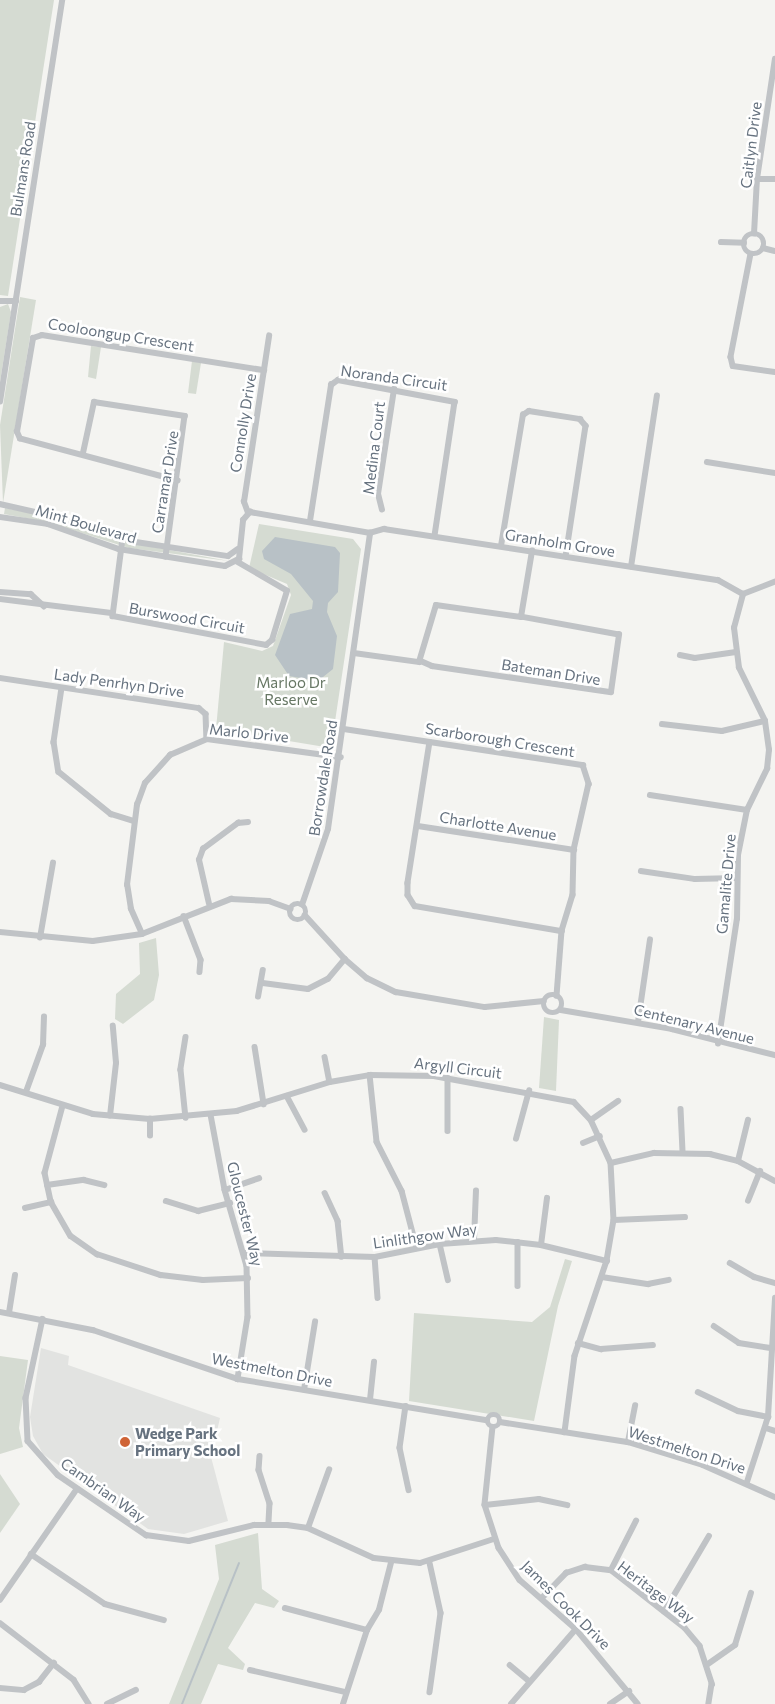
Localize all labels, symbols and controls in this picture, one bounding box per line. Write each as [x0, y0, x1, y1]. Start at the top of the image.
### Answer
street label: Caitlyn Drive [737, 101, 765, 189]
street label: Bulmans Road [7, 120, 39, 218]
street label: Cooloongup Crescent [47, 315, 195, 355]
street label: Noranda Circuit [339, 362, 449, 394]
street label: Connolly Drive [226, 372, 260, 474]
street label: Medina Court [359, 400, 389, 496]
street label: Carramar Drive [148, 429, 182, 535]
street label: Mint Boulevard [33, 501, 139, 547]
street label: Granholm Grove [504, 525, 616, 561]
street label: Burswood Circuit [128, 599, 246, 637]
street label: Bateman Drive [500, 655, 602, 689]
street label: Lady Penrhyn Drive [53, 665, 185, 701]
park label: Marloo Dr Reserve [256, 673, 326, 708]
street label: Borrowdale Road [305, 719, 341, 837]
street label: Scarborough Crescent [424, 719, 576, 761]
street label: Marlo Drive [208, 720, 290, 746]
street label: Charlotte Avenue [438, 808, 558, 844]
street label: Gamalite Drive [713, 833, 739, 935]
street label: Centenary Avenue [632, 1000, 756, 1048]
street label: Argyll Circuit [413, 1054, 503, 1082]
street label: Gloucester Way [223, 1160, 267, 1268]
street label: Linlithgow Way [372, 1220, 478, 1252]
street label: Westmelton Drive [210, 1349, 334, 1391]
street label: Westmelton Drive [626, 1422, 748, 1478]
place label: Wedge Park Primary School [135, 1424, 240, 1459]
marker: Wedge Park Primary School [119, 1436, 131, 1448]
street label: Cambrian Way [57, 1454, 149, 1526]
street label: James Cook Drive [518, 1557, 614, 1653]
street label: Heritage Way [614, 1557, 698, 1627]

